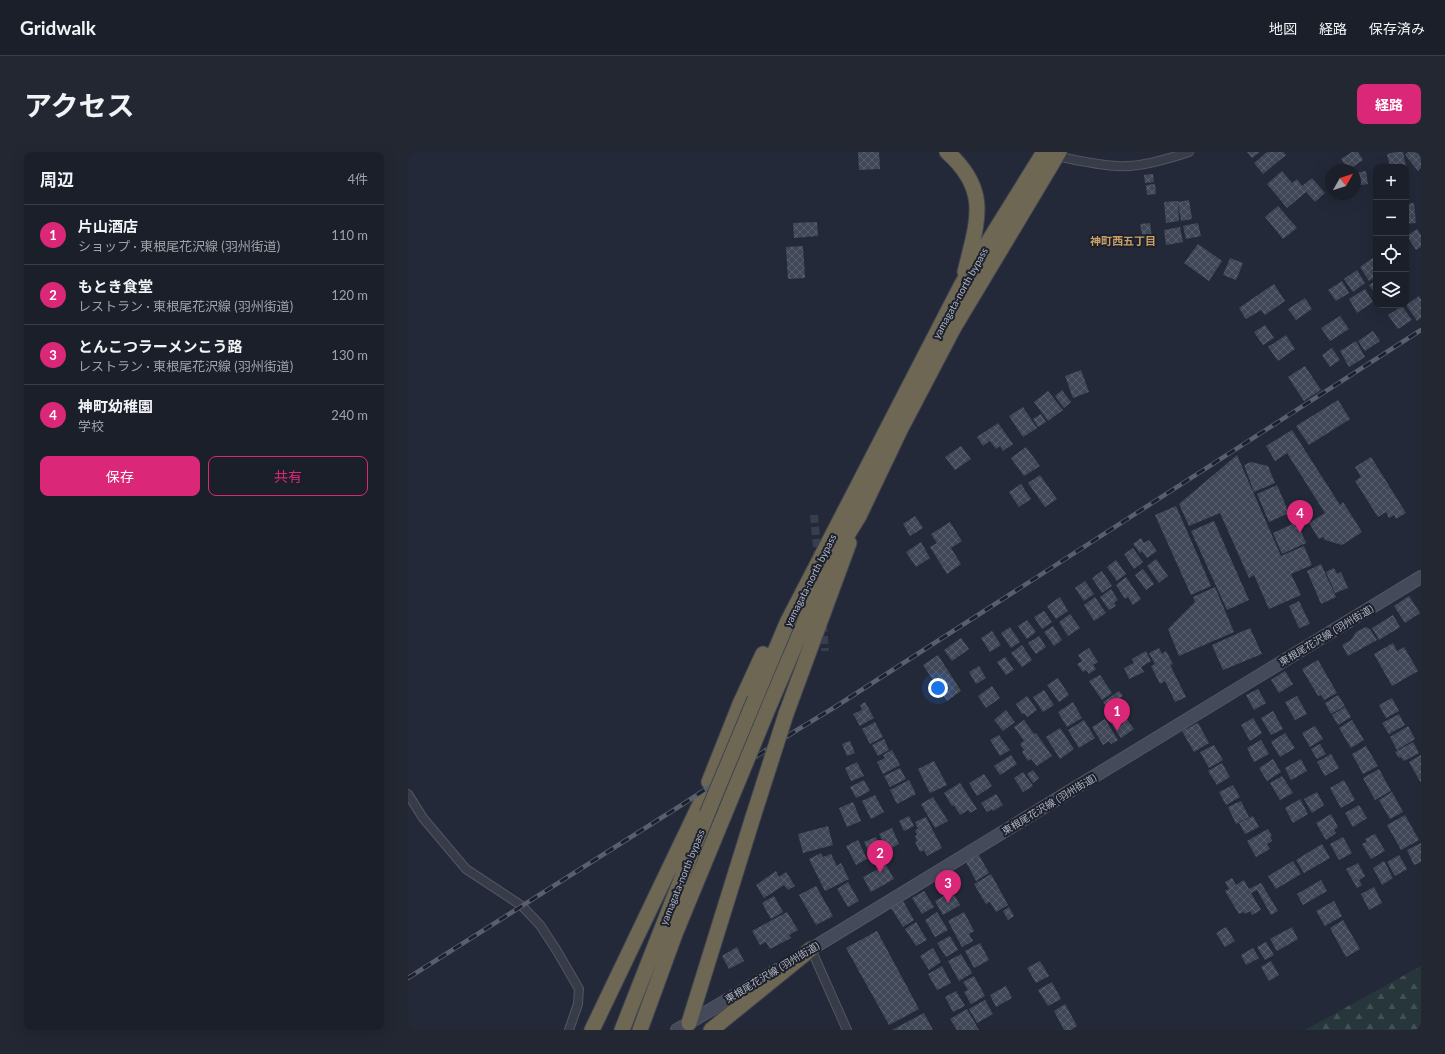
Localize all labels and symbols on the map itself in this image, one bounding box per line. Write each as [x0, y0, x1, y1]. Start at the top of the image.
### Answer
north arrow [1325, 164, 1361, 200]
district label: 神町西五丁目 [1090, 234, 1156, 247]
street label: yamagata-north bypass [930, 245, 990, 341]
pin: 4 [1287, 500, 1313, 533]
street label: yamagata-north bypass [781, 532, 839, 628]
street label: 東根尾花沢線 (羽州街道) [1277, 602, 1376, 668]
your location [928, 678, 948, 698]
pin: 1 [1104, 698, 1130, 731]
street label: 東根尾花沢線 (羽州街道) [1000, 771, 1099, 837]
street label: yamagata-north bypass [657, 827, 707, 927]
pin: 2 [867, 840, 893, 873]
pin: 3 [935, 870, 961, 903]
street label: 東根尾花沢線 (羽州街道) [723, 939, 822, 1005]

